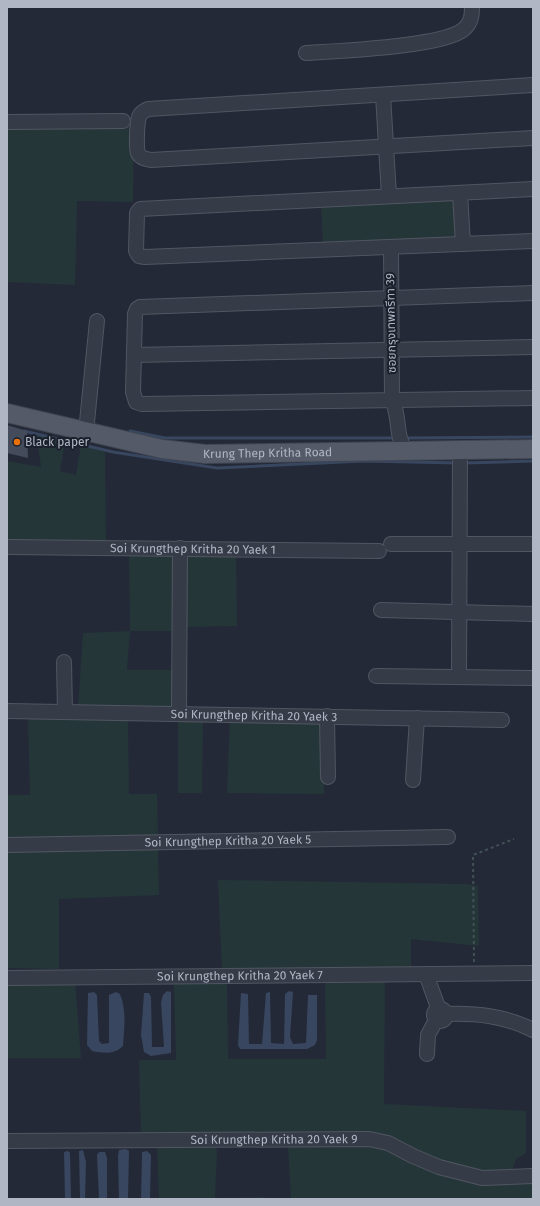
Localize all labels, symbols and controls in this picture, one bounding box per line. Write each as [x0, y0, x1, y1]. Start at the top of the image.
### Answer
street label: ซอยกรุงเทพกรีฑา 39 [383, 273, 399, 373]
place label: Black paper [25, 435, 90, 449]
marker: Black paper [12, 437, 22, 447]
street label: Krung Thep Kritha Road [203, 445, 332, 461]
street label: Soi Krungthep Kritha 20 Yaek 1 [110, 541, 276, 557]
street label: Soi Krungthep Kritha 20 Yaek 3 [171, 707, 337, 724]
street label: Soi Krungthep Kritha 20 Yaek 5 [145, 832, 311, 850]
street label: Soi Krungthep Kritha 20 Yaek 7 [157, 968, 323, 984]
street label: Soi Krungthep Kritha 20 Yaek 9 [191, 1132, 357, 1147]

